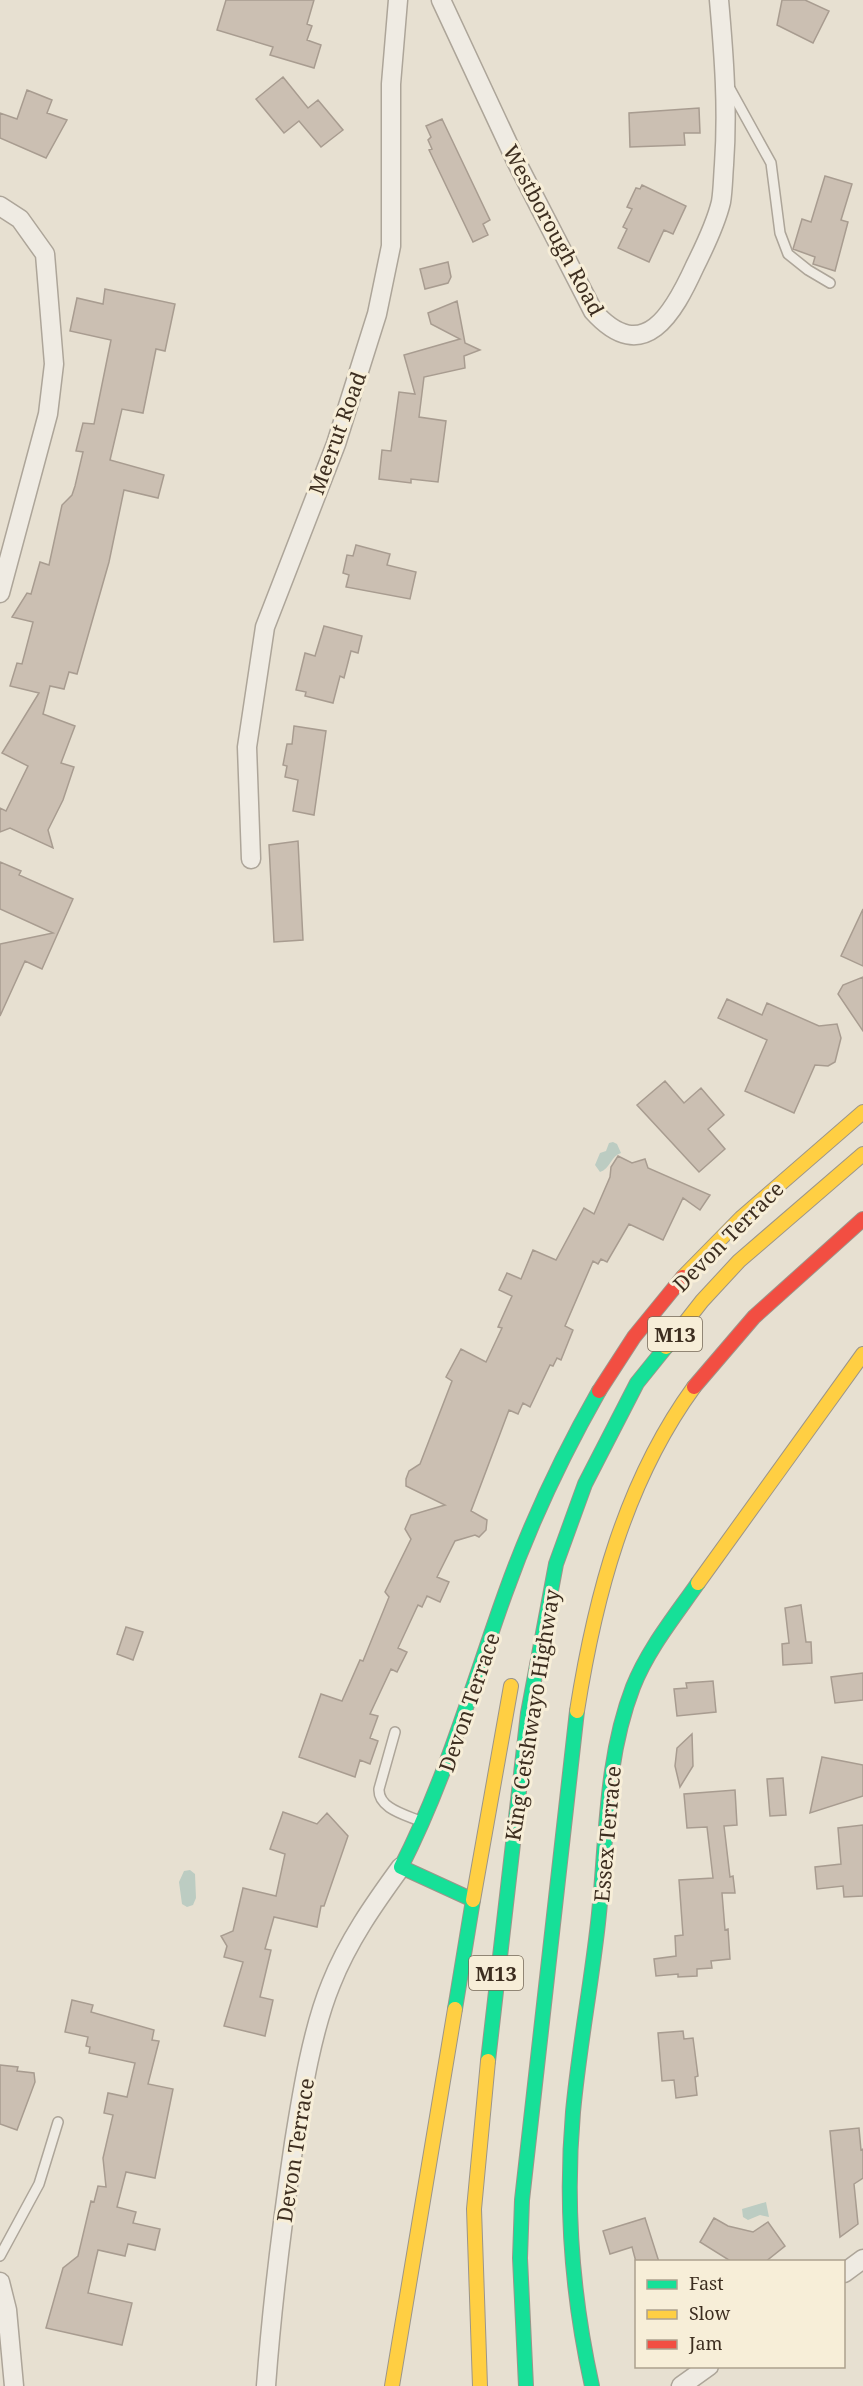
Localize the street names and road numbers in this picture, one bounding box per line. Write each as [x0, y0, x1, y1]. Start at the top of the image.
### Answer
street label: Westborough Road [497, 140, 611, 320]
street label: Meerut Road [302, 368, 372, 498]
street label: Devon Terrace [667, 1175, 789, 1297]
road number: M13 [648, 1317, 702, 1351]
street label: King Cetshwayo Highway [498, 1587, 566, 1843]
street label: Devon Terrace [432, 1629, 506, 1775]
street label: Essex Terrace [587, 1765, 627, 1903]
road number: M13 [469, 1956, 523, 1990]
street label: Devon Terrace [270, 2076, 320, 2224]

